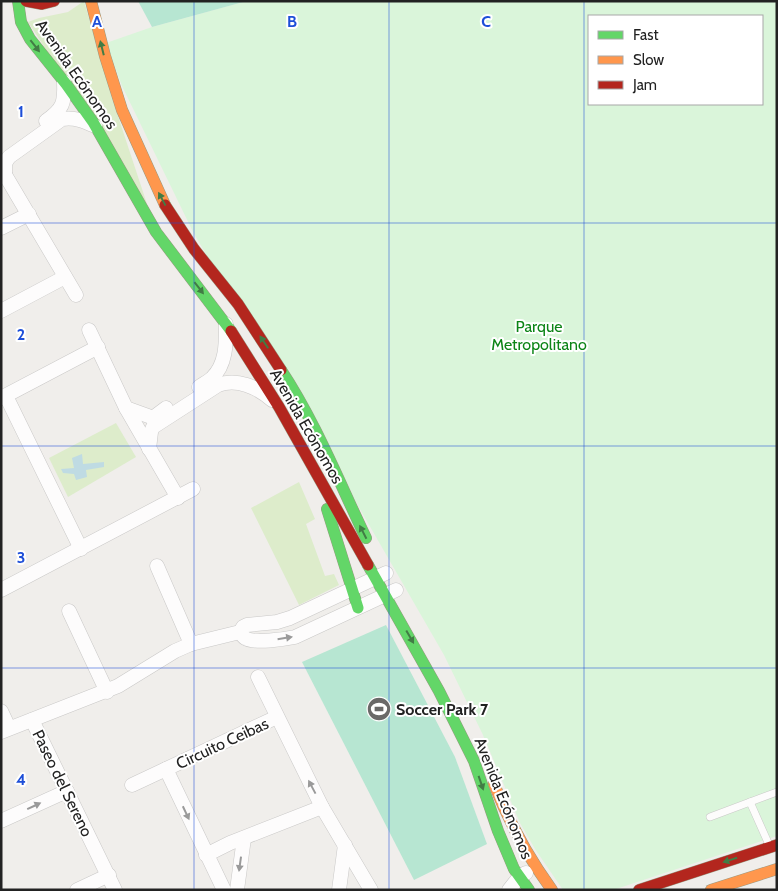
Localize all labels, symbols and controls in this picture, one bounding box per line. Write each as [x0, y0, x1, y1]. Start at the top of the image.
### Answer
text: B [287, 12, 297, 31]
text: C [481, 12, 491, 31]
street label: Avenida Ecónomos [32, 15, 122, 133]
legend [588, 15, 763, 105]
text: Fast [633, 26, 658, 44]
one-way arrow [30, 39, 41, 52]
one-way arrow [98, 41, 106, 56]
text: Slow [633, 51, 664, 69]
text: Jam [632, 76, 657, 94]
text: 1 [18, 102, 24, 121]
one-way arrow [158, 192, 166, 206]
one-way arrow [193, 281, 204, 294]
park label: Parque Metropolitano [491, 317, 587, 354]
text: 2 [17, 325, 25, 344]
one-way arrow [259, 335, 269, 348]
street label: Avenida Ecónomos [266, 365, 347, 487]
one-way arrow [359, 525, 367, 539]
text: 3 [17, 548, 25, 567]
one-way arrow [405, 631, 414, 644]
one-way arrow [277, 634, 293, 642]
sports icon: Soccer Park 7 [366, 696, 392, 722]
place label: Soccer Park 7 [396, 700, 489, 719]
street label: Circuito Ceibas [173, 714, 272, 773]
street label: Paseo del Sereno [28, 727, 97, 840]
street label: Avenida Ecónomos [470, 735, 537, 862]
text: 4 [16, 770, 26, 789]
one-way arrow [477, 776, 485, 791]
one-way arrow [308, 780, 316, 794]
one-way arrow [27, 802, 41, 810]
one-way arrow [182, 806, 191, 821]
one-way arrow [236, 856, 244, 872]
one-way arrow [723, 857, 738, 865]

